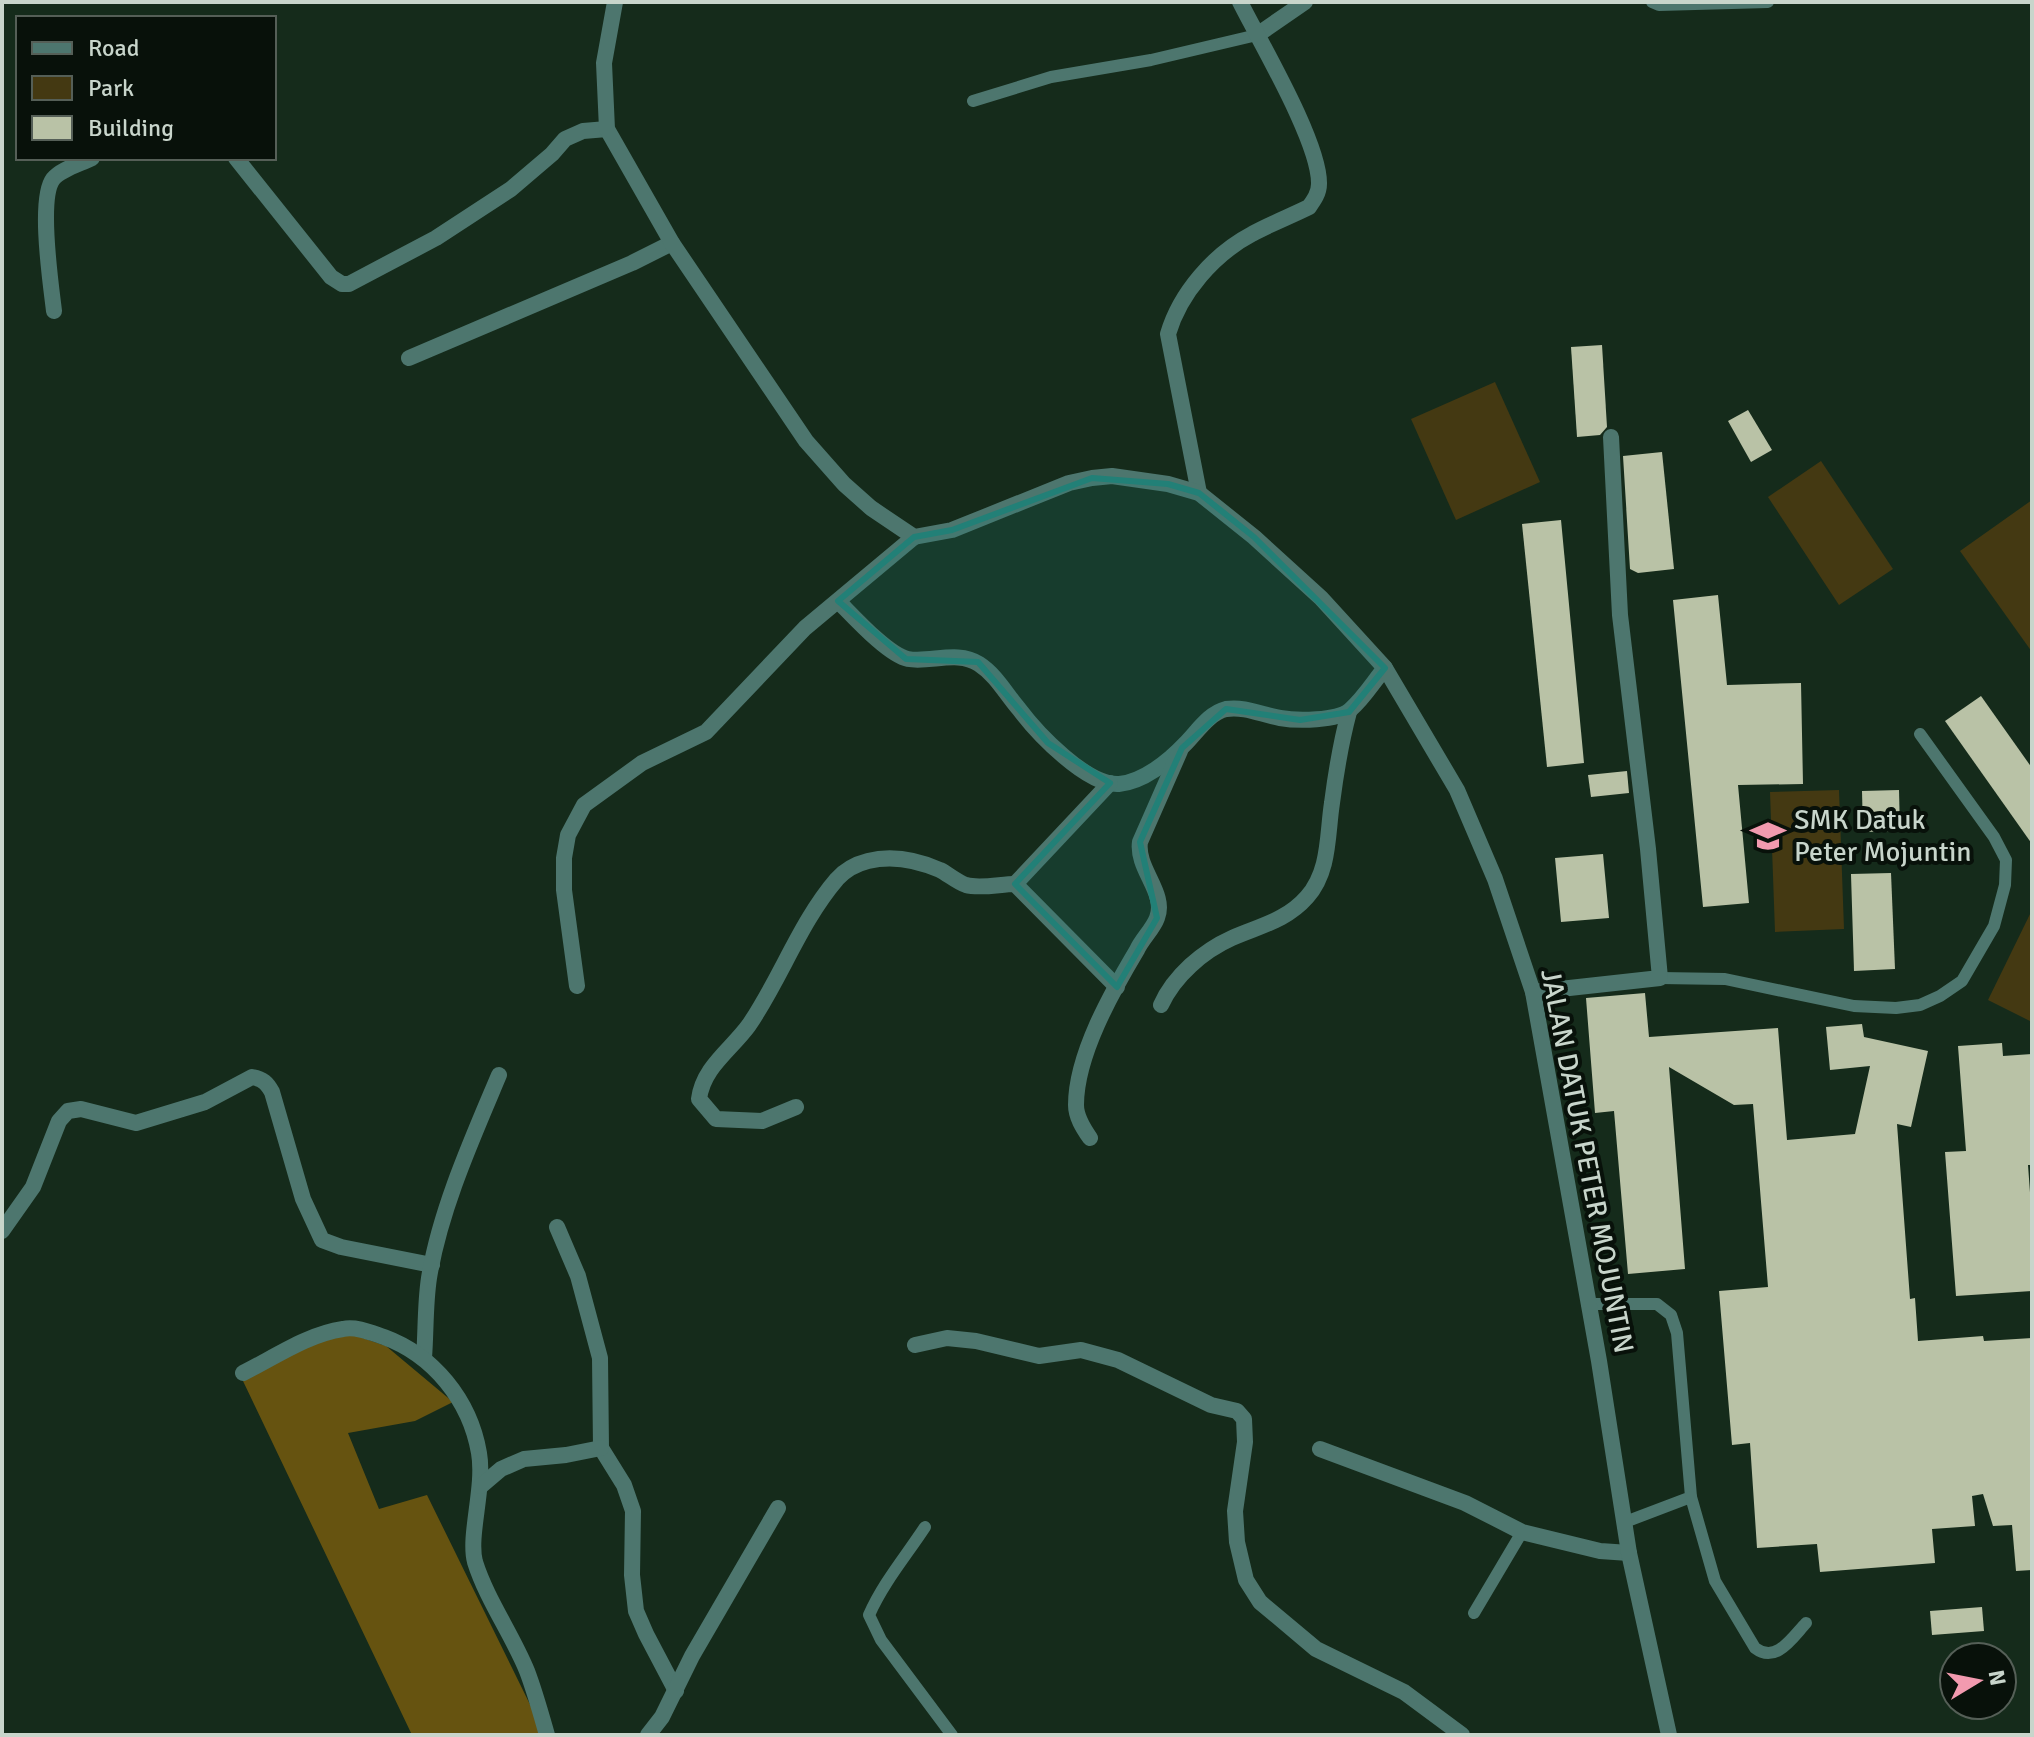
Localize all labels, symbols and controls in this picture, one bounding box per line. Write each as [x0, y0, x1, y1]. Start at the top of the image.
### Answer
legend [16, 16, 276, 160]
text: Road [88, 33, 139, 63]
text: Park [88, 73, 134, 103]
text: Building [88, 113, 174, 143]
place label: SMK Datuk Peter Mojuntin [1794, 803, 1972, 869]
school or university icon: SMK Datuk Peter Mojuntin [1749, 817, 1787, 855]
street label: JALAN DATUK PETER MOJUNTIN [1533, 966, 1641, 1356]
north arrow [1938, 1641, 2018, 1721]
text: N [1983, 1668, 2012, 1687]

